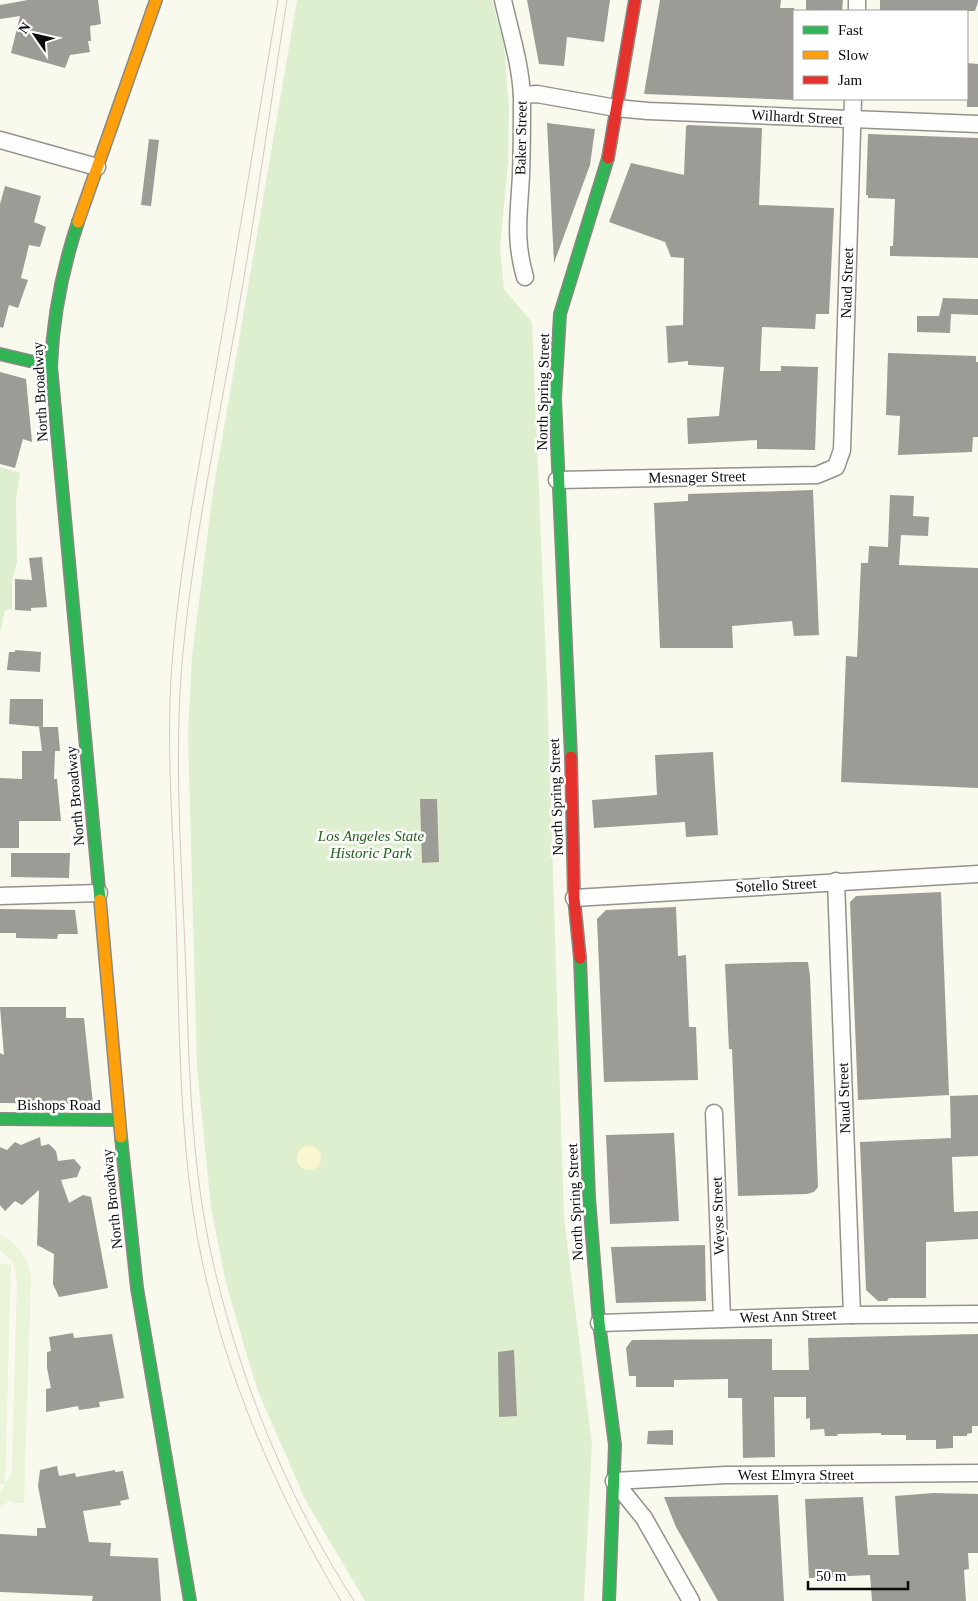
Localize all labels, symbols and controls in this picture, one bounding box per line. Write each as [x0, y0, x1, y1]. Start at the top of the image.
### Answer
north arrow [10, 10, 60, 60]
legend [793, 10, 968, 100]
text: N [16, 20, 34, 36]
text: Fast [838, 22, 864, 38]
text: Slow [838, 47, 869, 63]
text: Jam [838, 72, 862, 88]
street label: Baker Street [512, 100, 530, 175]
street label: Wilhardt Street [751, 107, 844, 127]
street label: Naud Street [838, 246, 856, 319]
street label: North Spring Street [534, 332, 552, 451]
street label: North Broadway [29, 341, 51, 443]
street label: Mesnager Street [648, 468, 747, 486]
street label: North Spring Street [546, 737, 566, 856]
street label: North Broadway [63, 745, 87, 847]
park label: Los Angeles State Historic Park [317, 828, 425, 861]
street label: Sotello Street [735, 875, 818, 895]
street label: Naud Street [835, 1061, 853, 1134]
street label: Bishops Road [17, 1097, 101, 1113]
street label: North Spring Street [564, 1142, 586, 1261]
street label: North Broadway [99, 1148, 125, 1250]
street label: Weyse Street [709, 1176, 727, 1255]
street label: West Ann Street [739, 1306, 838, 1326]
street label: West Elmyra Street [738, 1467, 855, 1483]
scale bar [808, 1558, 908, 1590]
text: 50 m [816, 1568, 847, 1584]

